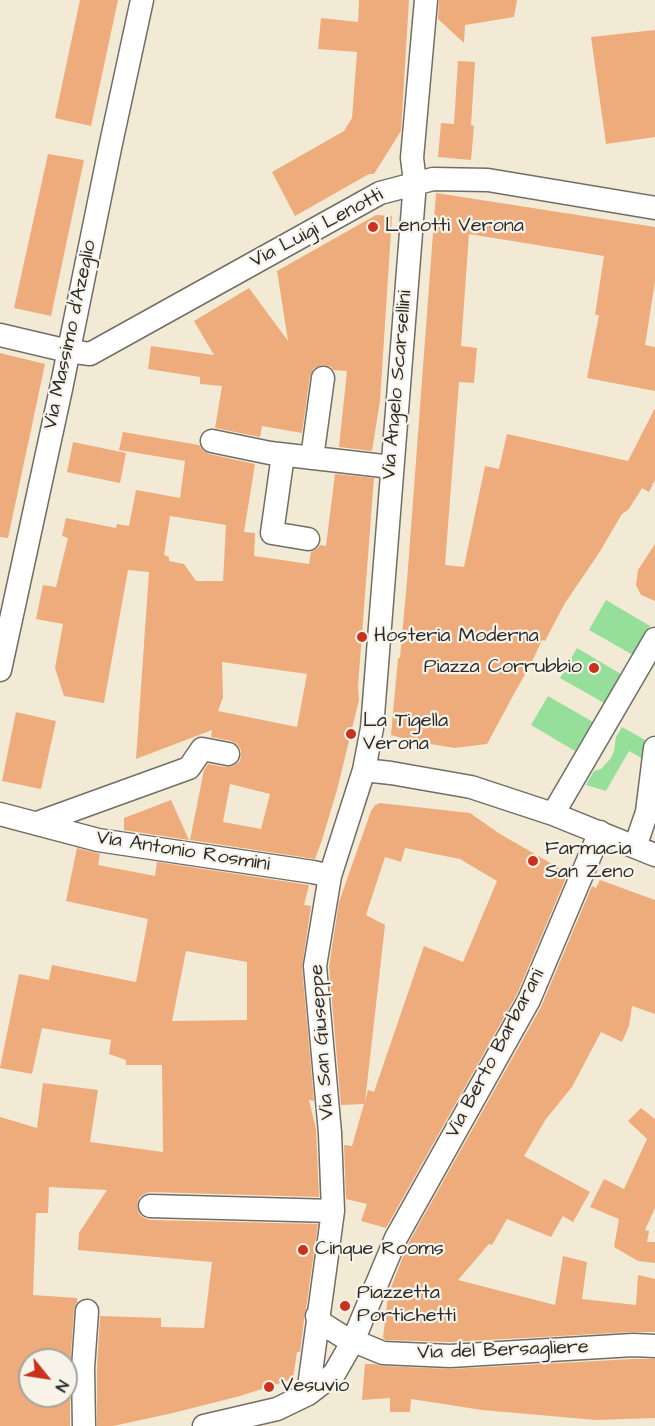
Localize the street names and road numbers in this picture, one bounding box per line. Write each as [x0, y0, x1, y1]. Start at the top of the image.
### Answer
street label: Via Luigi Lenotti [246, 184, 388, 274]
street label: Via Massimo d'Azeglio [39, 238, 103, 432]
street label: Via Angelo Scarsellini [378, 289, 418, 481]
street label: Via Antonio Rosmini [95, 826, 271, 878]
street label: Via San Giuseppe [306, 963, 340, 1121]
street label: Via Berto Barbarani [441, 965, 551, 1143]
street label: Via del Bersagliere [417, 1336, 589, 1366]

